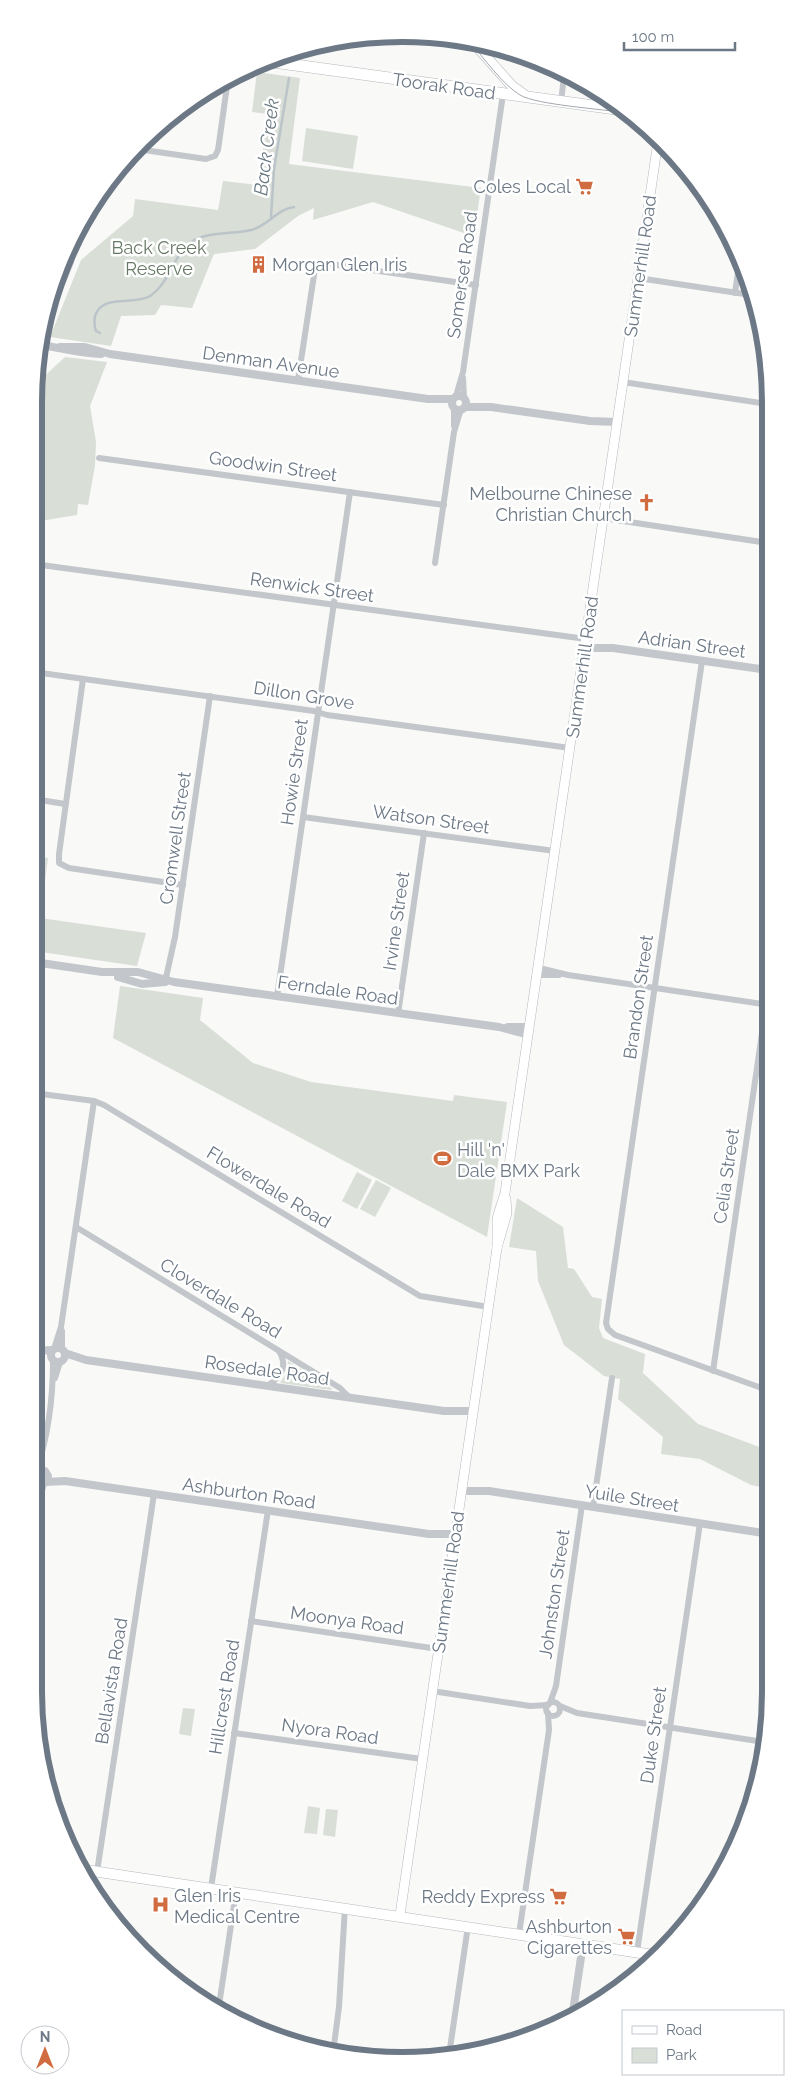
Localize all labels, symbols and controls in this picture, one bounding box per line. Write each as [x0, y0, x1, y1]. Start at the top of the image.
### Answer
scale bar [624, 20, 735, 52]
text: 100 m [632, 28, 674, 46]
street label: Toorak Road [391, 68, 497, 104]
water label: Back Creek [249, 97, 283, 197]
place label: Coles Local [474, 176, 571, 197]
supermarket icon: Coles Local [575, 176, 595, 196]
street label: Summerhill Road [620, 194, 660, 338]
street label: Somerset Road [443, 210, 481, 340]
park label: Back Creek Reserve [112, 237, 207, 279]
building icon: Morgan Glen Iris [248, 254, 268, 274]
place label: Morgan Glen Iris [272, 254, 408, 275]
street label: Denman Avenue [201, 342, 341, 382]
street label: Goodwin Street [208, 447, 338, 485]
place label: Melbourne Chinese Christian Church [469, 483, 632, 525]
church icon: Melbourne Chinese Christian Church [636, 493, 656, 513]
street label: Renwick Street [249, 568, 375, 606]
street label: Summerhill Road [562, 595, 602, 739]
street label: Adrian Street [637, 626, 747, 662]
street label: Dillon Grove [252, 677, 356, 713]
street label: Howie Street [276, 717, 312, 827]
street label: Cromwell Street [155, 770, 195, 906]
street label: Watson Street [371, 800, 491, 838]
street label: Irvine Street [379, 870, 413, 972]
street label: Brandon Street [619, 933, 657, 1061]
street label: Ferndale Road [276, 971, 400, 1009]
street label: Celia Street [709, 1127, 743, 1225]
place label: Hill 'n' Dale BMX Park [457, 1139, 580, 1181]
street label: Flowerdale Road [203, 1142, 335, 1232]
sports icon: Hill 'n' Dale BMX Park [433, 1149, 453, 1169]
street label: Cloverdale Road [157, 1254, 285, 1342]
street label: Rosedale Road [203, 1351, 331, 1389]
street label: Ashburton Road [181, 1473, 317, 1513]
street label: Yuile Street [583, 1480, 681, 1516]
street label: Summerhill Road [428, 1510, 468, 1654]
street label: Johnston Street [535, 1528, 573, 1660]
street label: Moonya Road [289, 1602, 405, 1638]
street label: Bellavista Road [91, 1616, 131, 1746]
street label: Hillcrest Road [205, 1638, 243, 1756]
street label: Duke Street [636, 1685, 670, 1785]
street label: Nyora Road [280, 1714, 380, 1748]
place label: Glen Iris Medical Centre [174, 1885, 300, 1927]
place label: Reddy Express [422, 1886, 545, 1907]
supermarket icon: Reddy Express [549, 1886, 569, 1906]
hospital icon: Glen Iris Medical Centre [150, 1895, 170, 1915]
place label: Ashburton Cigarettes [526, 1916, 612, 1958]
supermarket icon: Ashburton Cigarettes [616, 1926, 636, 1946]
legend [622, 2010, 784, 2075]
text: Road [666, 2021, 702, 2039]
north arrow [20, 2025, 70, 2075]
text: N [40, 2029, 50, 2045]
text: Park [666, 2046, 697, 2064]

